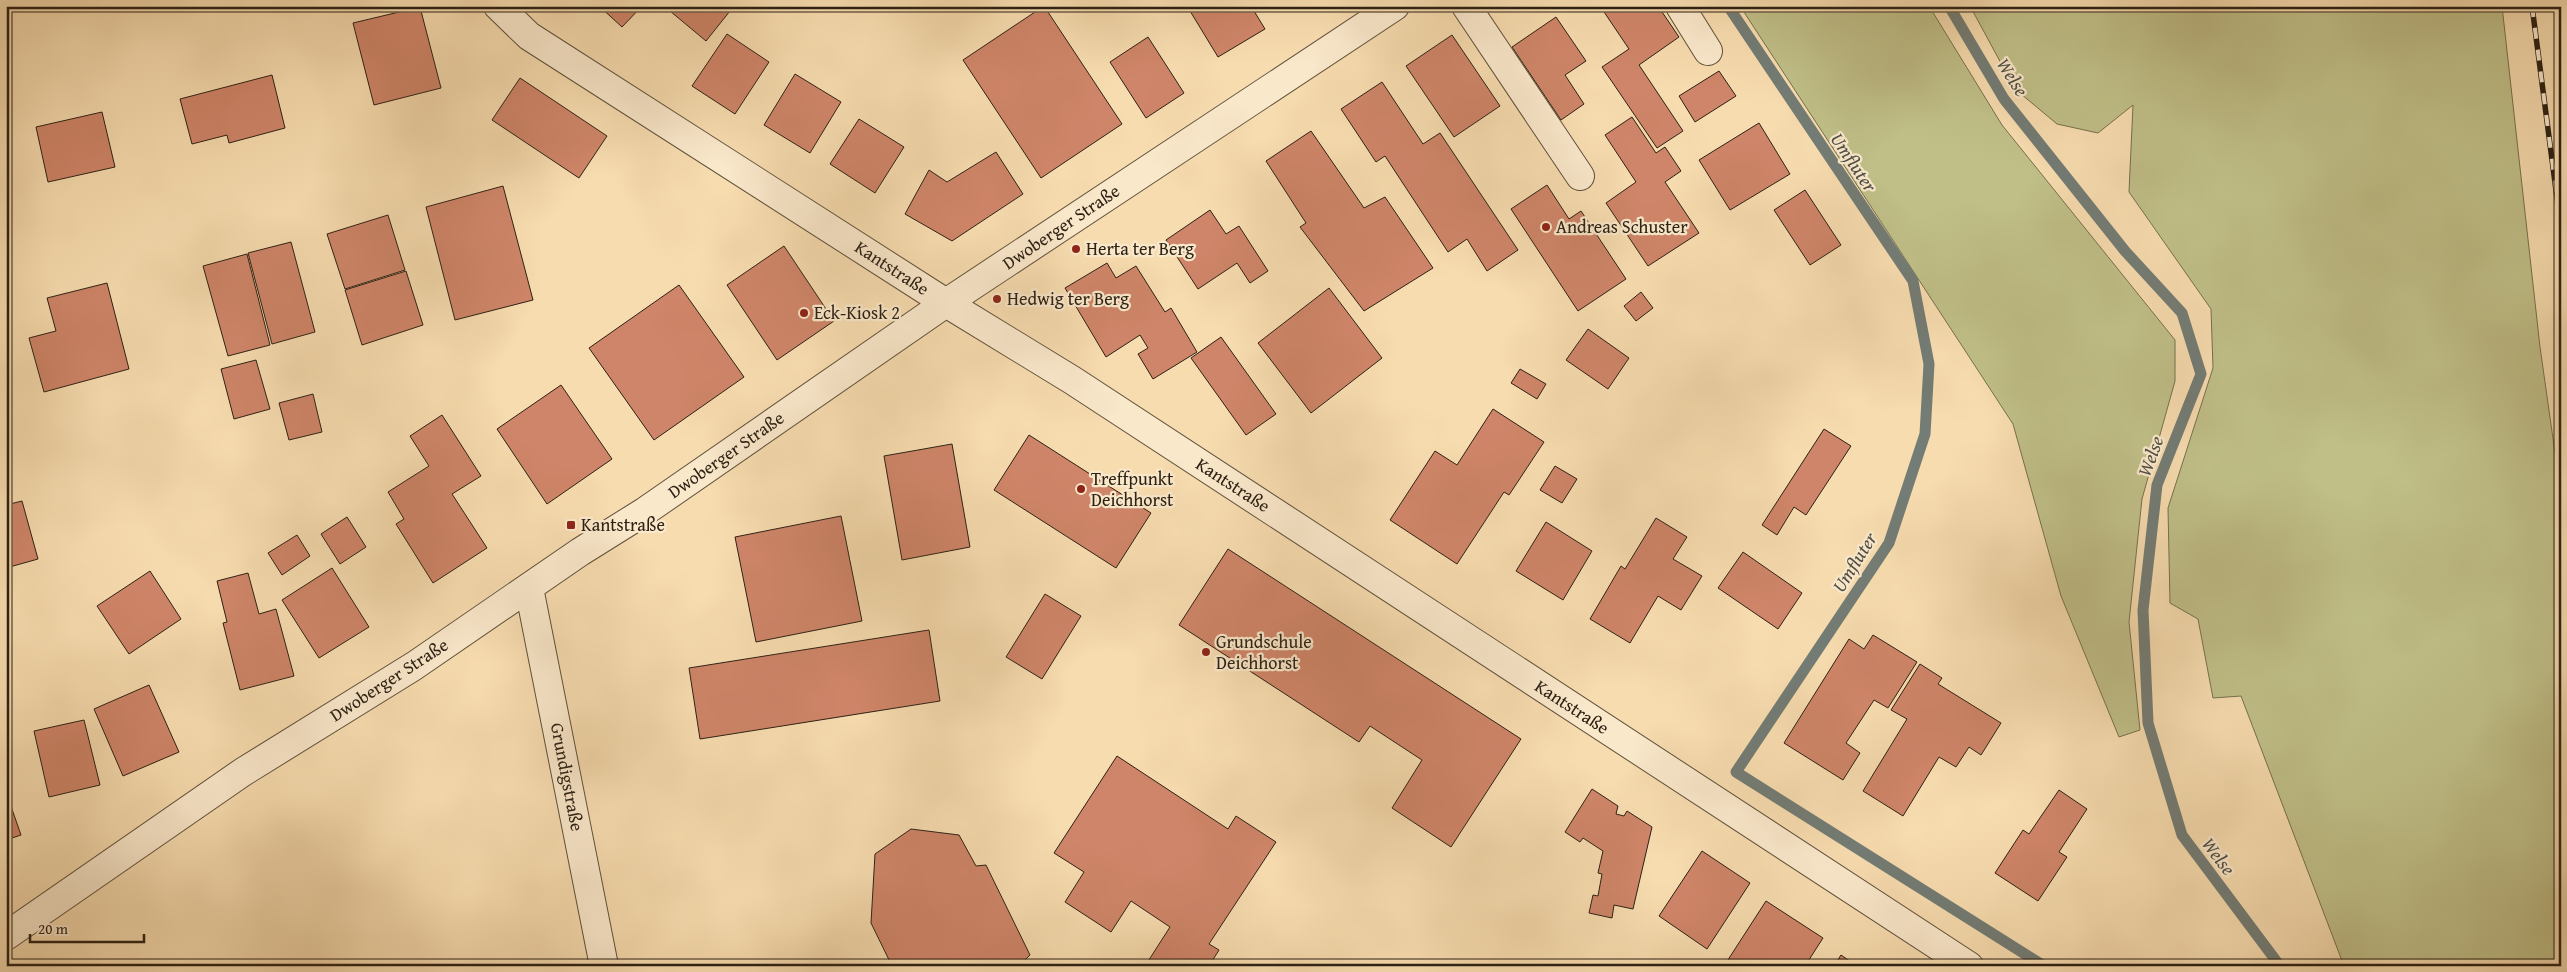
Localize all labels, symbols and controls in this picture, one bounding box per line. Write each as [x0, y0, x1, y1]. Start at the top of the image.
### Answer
water label: Welse [1990, 52, 2036, 102]
water label: Umfluter [1824, 127, 1885, 198]
street label: Dwoberger Straße [997, 177, 1125, 276]
place label: Andreas Schuster [1556, 213, 1688, 240]
marker: Andreas Schuster [1540, 221, 1552, 233]
street label: Kantstraße [850, 233, 935, 302]
place label: Herta ter Berg [1086, 235, 1194, 262]
marker: Herta ter Berg [1070, 243, 1082, 255]
place label: Hedwig ter Berg [1007, 285, 1129, 312]
marker: Hedwig ter Berg [991, 293, 1003, 305]
place label: Eck-Kiosk 2 [814, 299, 900, 326]
marker: Eck-Kiosk 2 [798, 307, 810, 319]
street label: Dwoberger Straße [662, 404, 789, 505]
water label: Welse [2130, 432, 2170, 480]
street label: Kantstraße [1191, 450, 1276, 519]
place label: Treffpunkt Deichhorst [1091, 465, 1174, 513]
marker: Treffpunkt Deichhorst [1075, 483, 1087, 495]
place label: Kantstraße [581, 511, 665, 538]
marker: Kantstraße [565, 519, 577, 531]
water label: Umfluter [1825, 526, 1884, 597]
place label: Grundschule Deichhorst [1216, 628, 1312, 676]
street label: Dwoberger Straße [324, 631, 453, 728]
marker: Grundschule Deichhorst [1200, 646, 1212, 658]
street label: Kantstraße [1530, 672, 1615, 741]
street label: Grundigstraße [544, 720, 591, 833]
water label: Welse [2195, 831, 2243, 881]
scale bar [30, 912, 144, 944]
text: 20 m [38, 918, 69, 939]

